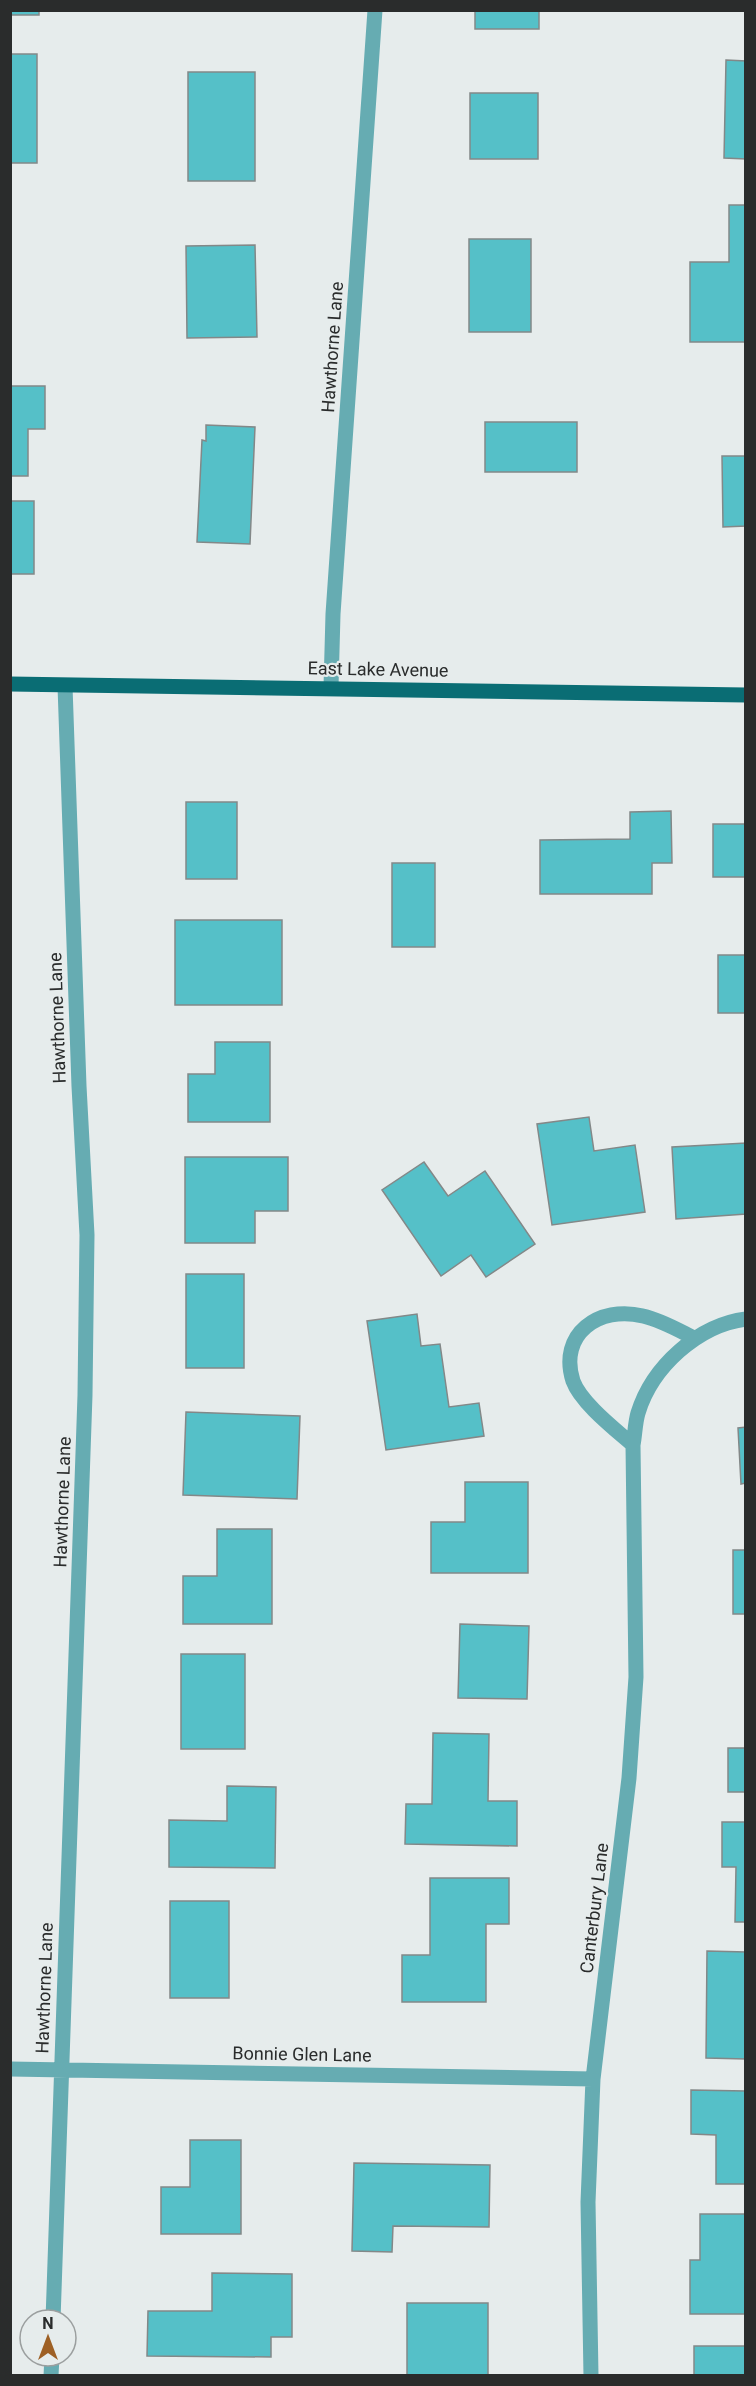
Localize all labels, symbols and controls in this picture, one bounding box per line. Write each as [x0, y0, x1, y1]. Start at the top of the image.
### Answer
street label: Hawthorne Lane [317, 281, 347, 413]
street label: East Lake Avenue [307, 657, 449, 681]
street label: Hawthorne Lane [44, 952, 70, 1084]
street label: Hawthorne Lane [49, 1436, 75, 1568]
street label: Canterbury Lane [576, 1842, 612, 1974]
street label: Hawthorne Lane [31, 1922, 57, 2054]
street label: Bonnie Glen Lane [232, 2042, 372, 2066]
north arrow [18, 2308, 78, 2368]
text: N [42, 2314, 54, 2333]

